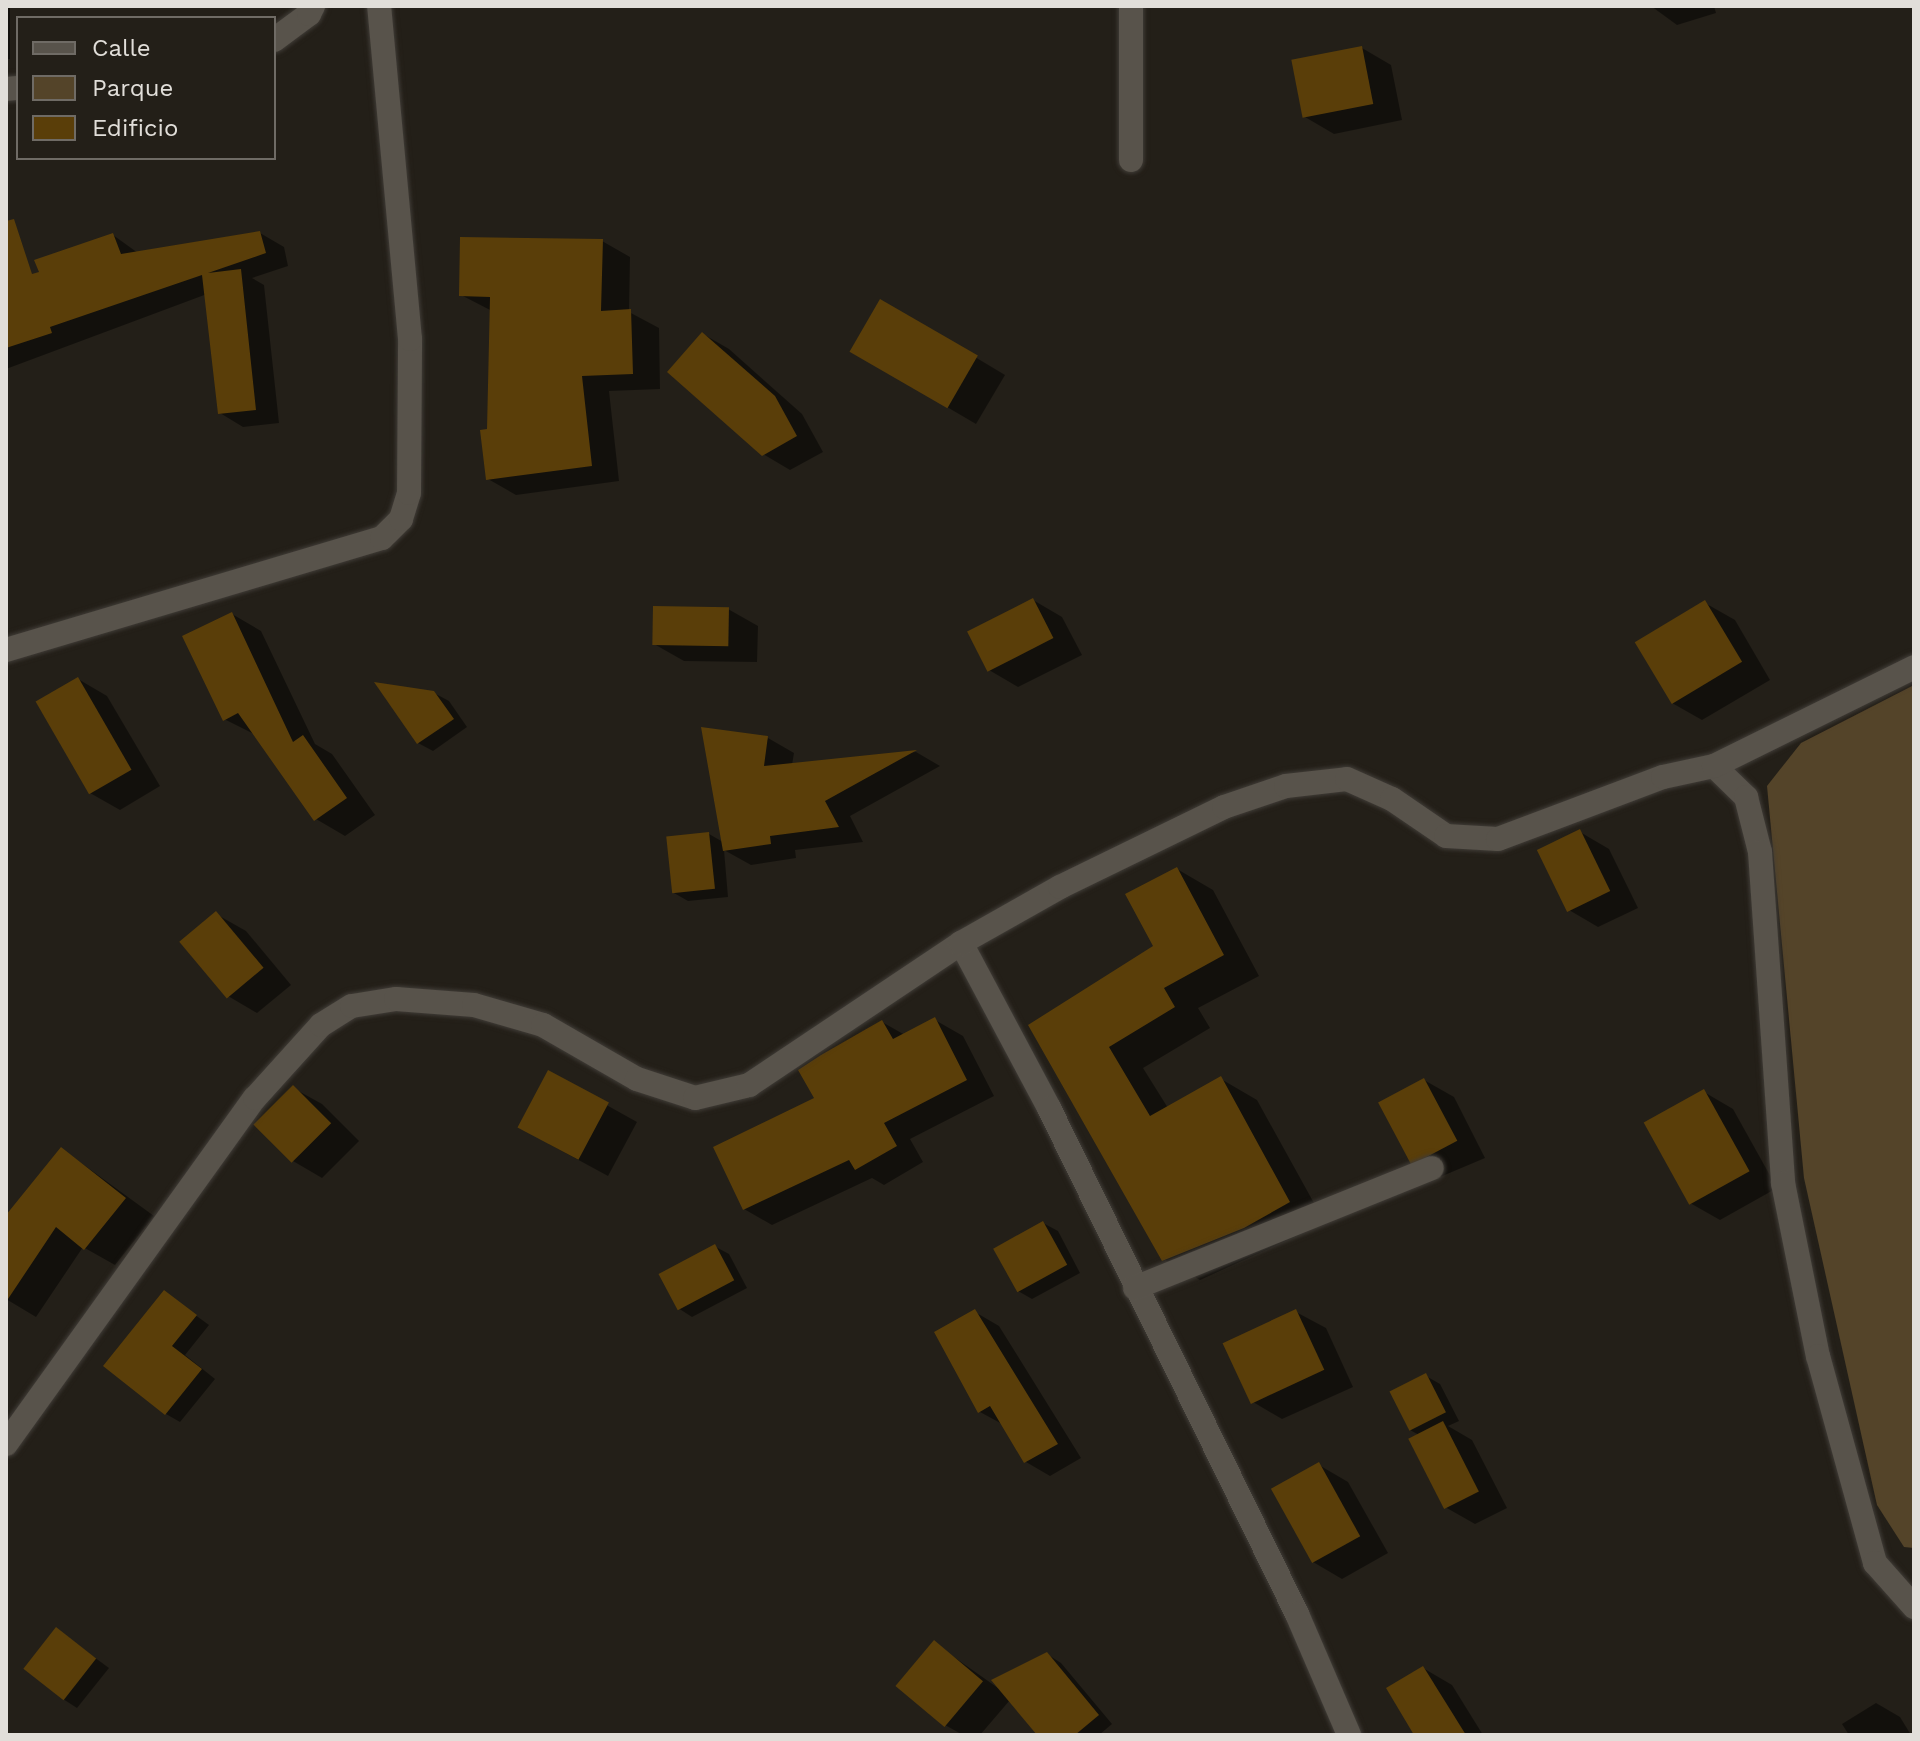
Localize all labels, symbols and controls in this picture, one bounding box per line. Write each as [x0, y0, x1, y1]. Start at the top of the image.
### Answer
legend [16, 16, 276, 160]
text: Calle [92, 34, 151, 62]
text: Parque [92, 74, 173, 102]
text: Edificio [92, 114, 178, 142]

